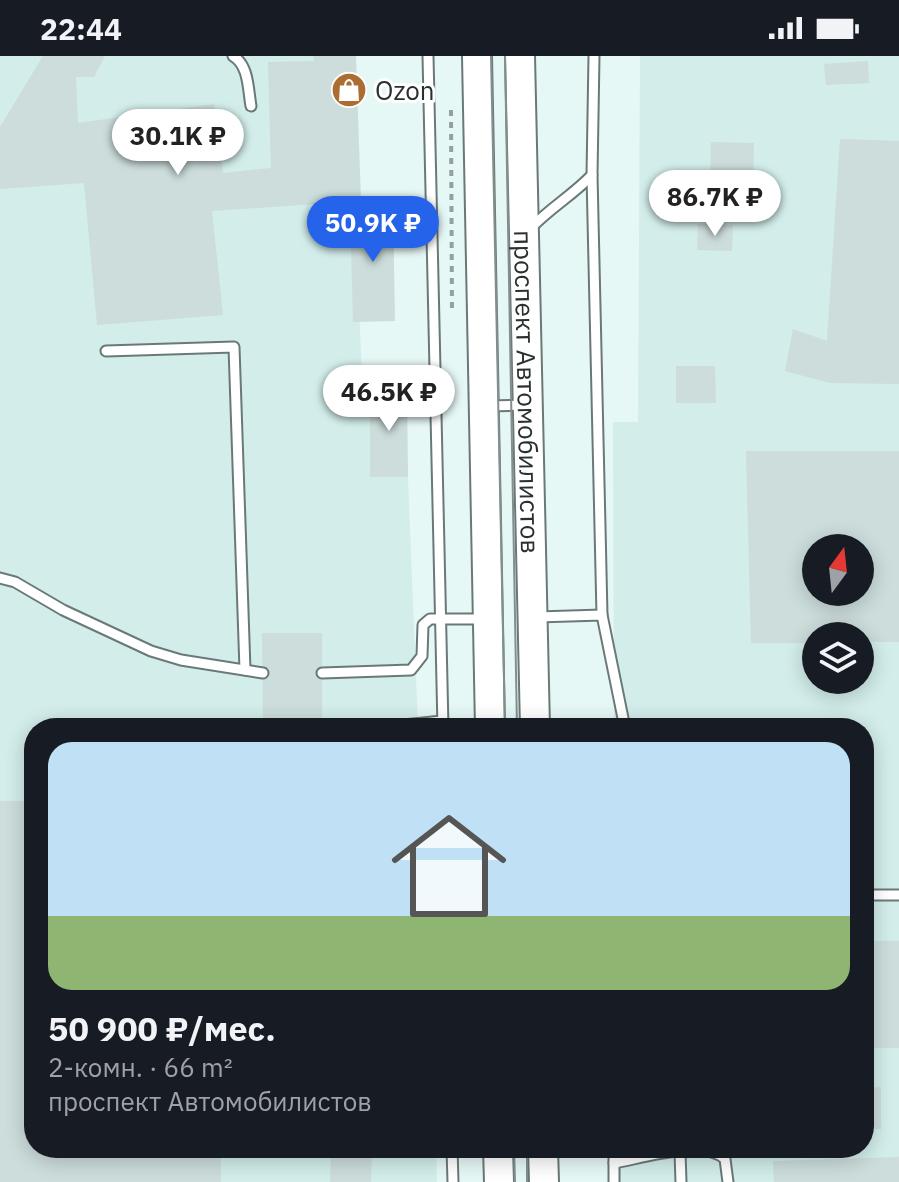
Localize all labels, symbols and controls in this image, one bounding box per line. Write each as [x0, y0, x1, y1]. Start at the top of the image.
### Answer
text: 22:44 [40, 9, 122, 48]
shop icon: Ozon [330, 71, 368, 109]
place label: Ozon [375, 73, 435, 107]
pin: 30.1K ₽ [104, 109, 252, 177]
text: 30.1K ₽ [130, 118, 226, 152]
pin: 86.7K ₽ [641, 170, 789, 238]
text: 86.7K ₽ [667, 179, 763, 213]
pin: 50.9K ₽ [299, 196, 447, 264]
text: 50.9K ₽ [325, 205, 421, 239]
street label: проспект Автомобилистов [507, 230, 548, 554]
pin: 46.5K ₽ [315, 365, 463, 433]
text: 46.5K ₽ [341, 374, 437, 408]
north arrow [802, 534, 874, 606]
map controls [802, 534, 874, 694]
button: layers [802, 622, 874, 694]
icon: home [377, 794, 521, 938]
text: 50 900 ₽/мес. [48, 1006, 276, 1050]
text: 2-комн. · 66 m² [48, 1050, 233, 1084]
text: проспект Автомобилистов [48, 1084, 372, 1118]

